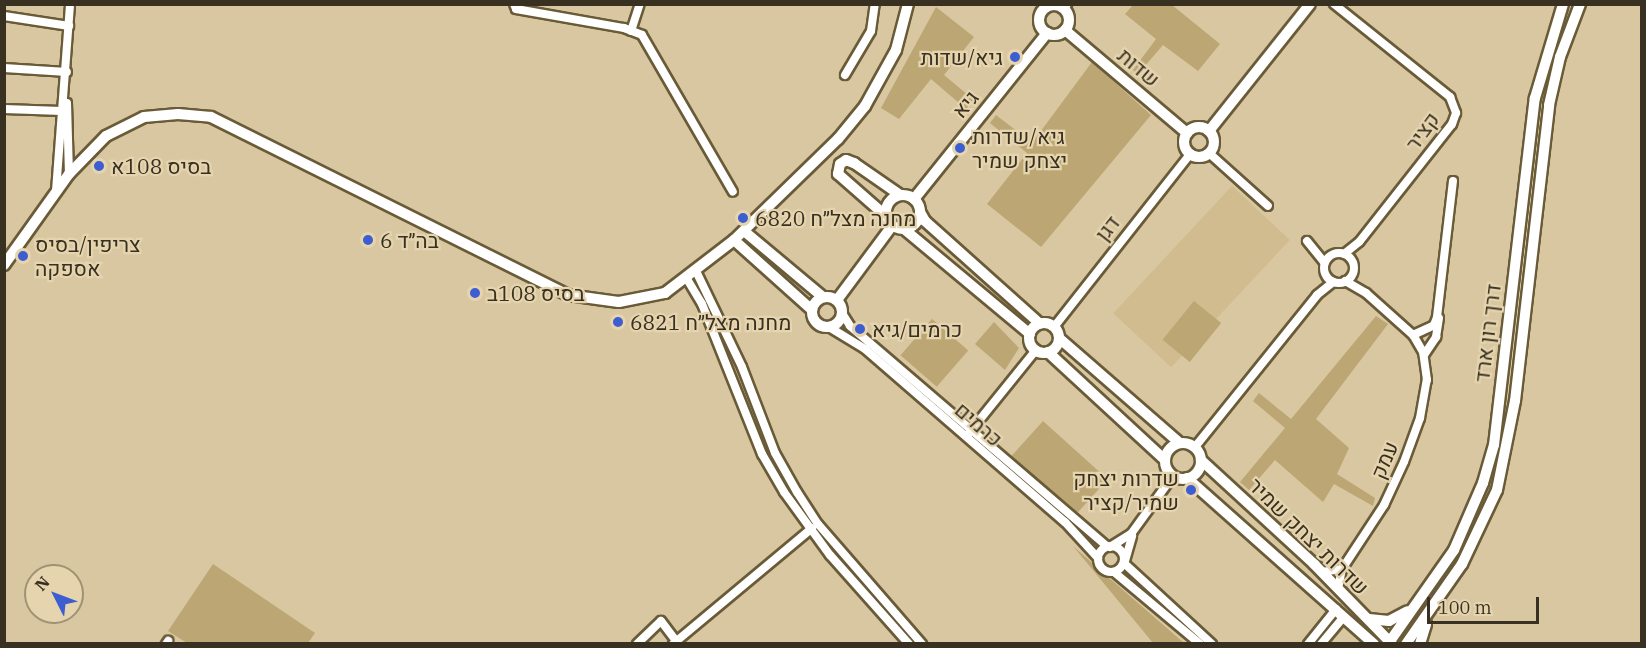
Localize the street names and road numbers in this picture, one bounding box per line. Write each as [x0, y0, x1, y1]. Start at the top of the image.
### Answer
street label: שדות [1113, 42, 1165, 92]
street label: גיא [946, 85, 984, 123]
street label: קציר [1400, 107, 1444, 155]
street label: דגן [1089, 210, 1125, 246]
street label: דרך רון ארד [1468, 283, 1506, 383]
street label: כרמים [950, 397, 1008, 451]
street label: עמק [1365, 437, 1403, 483]
street label: שדרות יצחק שמיר [1244, 472, 1374, 600]

